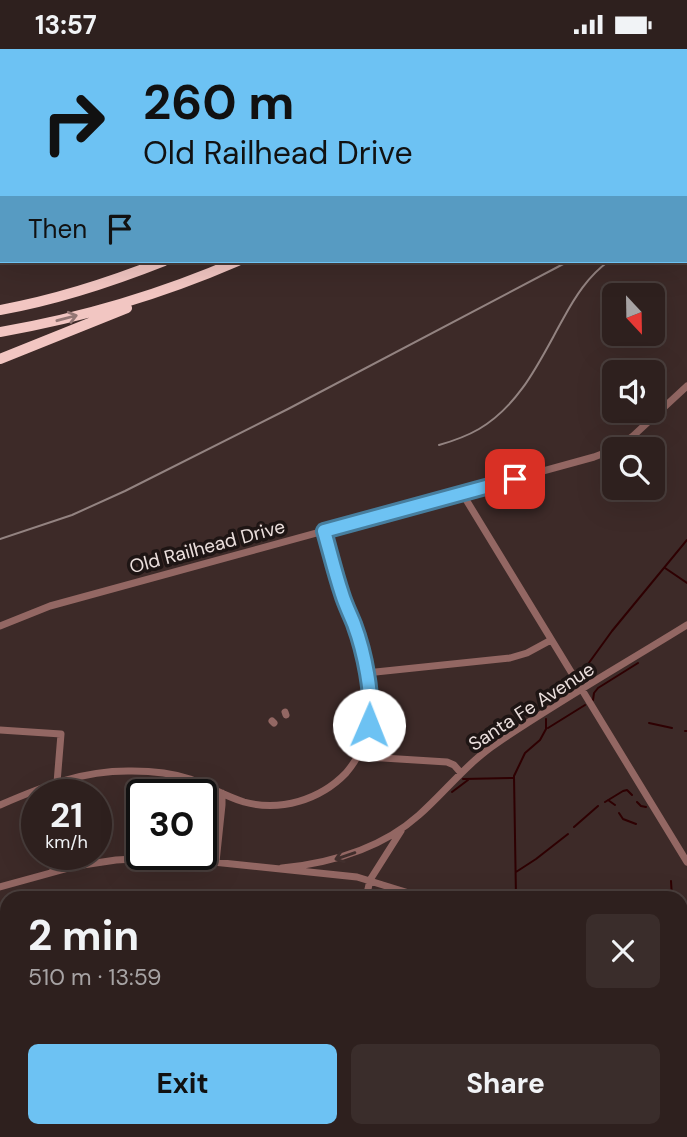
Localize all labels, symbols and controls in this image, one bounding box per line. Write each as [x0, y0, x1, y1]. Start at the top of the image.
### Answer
text: 13:57 [35, 8, 97, 42]
text: 260 m [143, 70, 294, 134]
icon: right [28, 77, 119, 168]
text: Old Railhead Drive [143, 132, 413, 174]
icon: arrive [101, 210, 139, 248]
text: Then [28, 212, 87, 246]
north arrow [602, 283, 665, 347]
map controls [602, 283, 665, 500]
one-way arrow [55, 311, 78, 324]
button: sound [602, 360, 665, 423]
button: search [602, 437, 665, 500]
pin [485, 449, 545, 509]
icon: arrive [496, 460, 534, 498]
street label: Old Railhead Drive [127, 514, 288, 579]
street label: Santa Fe Avenue [464, 656, 599, 756]
position arrow [332, 688, 406, 762]
speed limit sign: 30 [126, 779, 217, 870]
text: 21 [50, 792, 83, 838]
text: km/h [45, 830, 88, 854]
one-way arrow [335, 851, 357, 863]
text: 2 min [28, 908, 139, 963]
button: close [586, 914, 660, 988]
text: 510 m · 13:59 [28, 962, 162, 992]
button: Exit [28, 1044, 337, 1124]
button: Share [351, 1044, 660, 1124]

